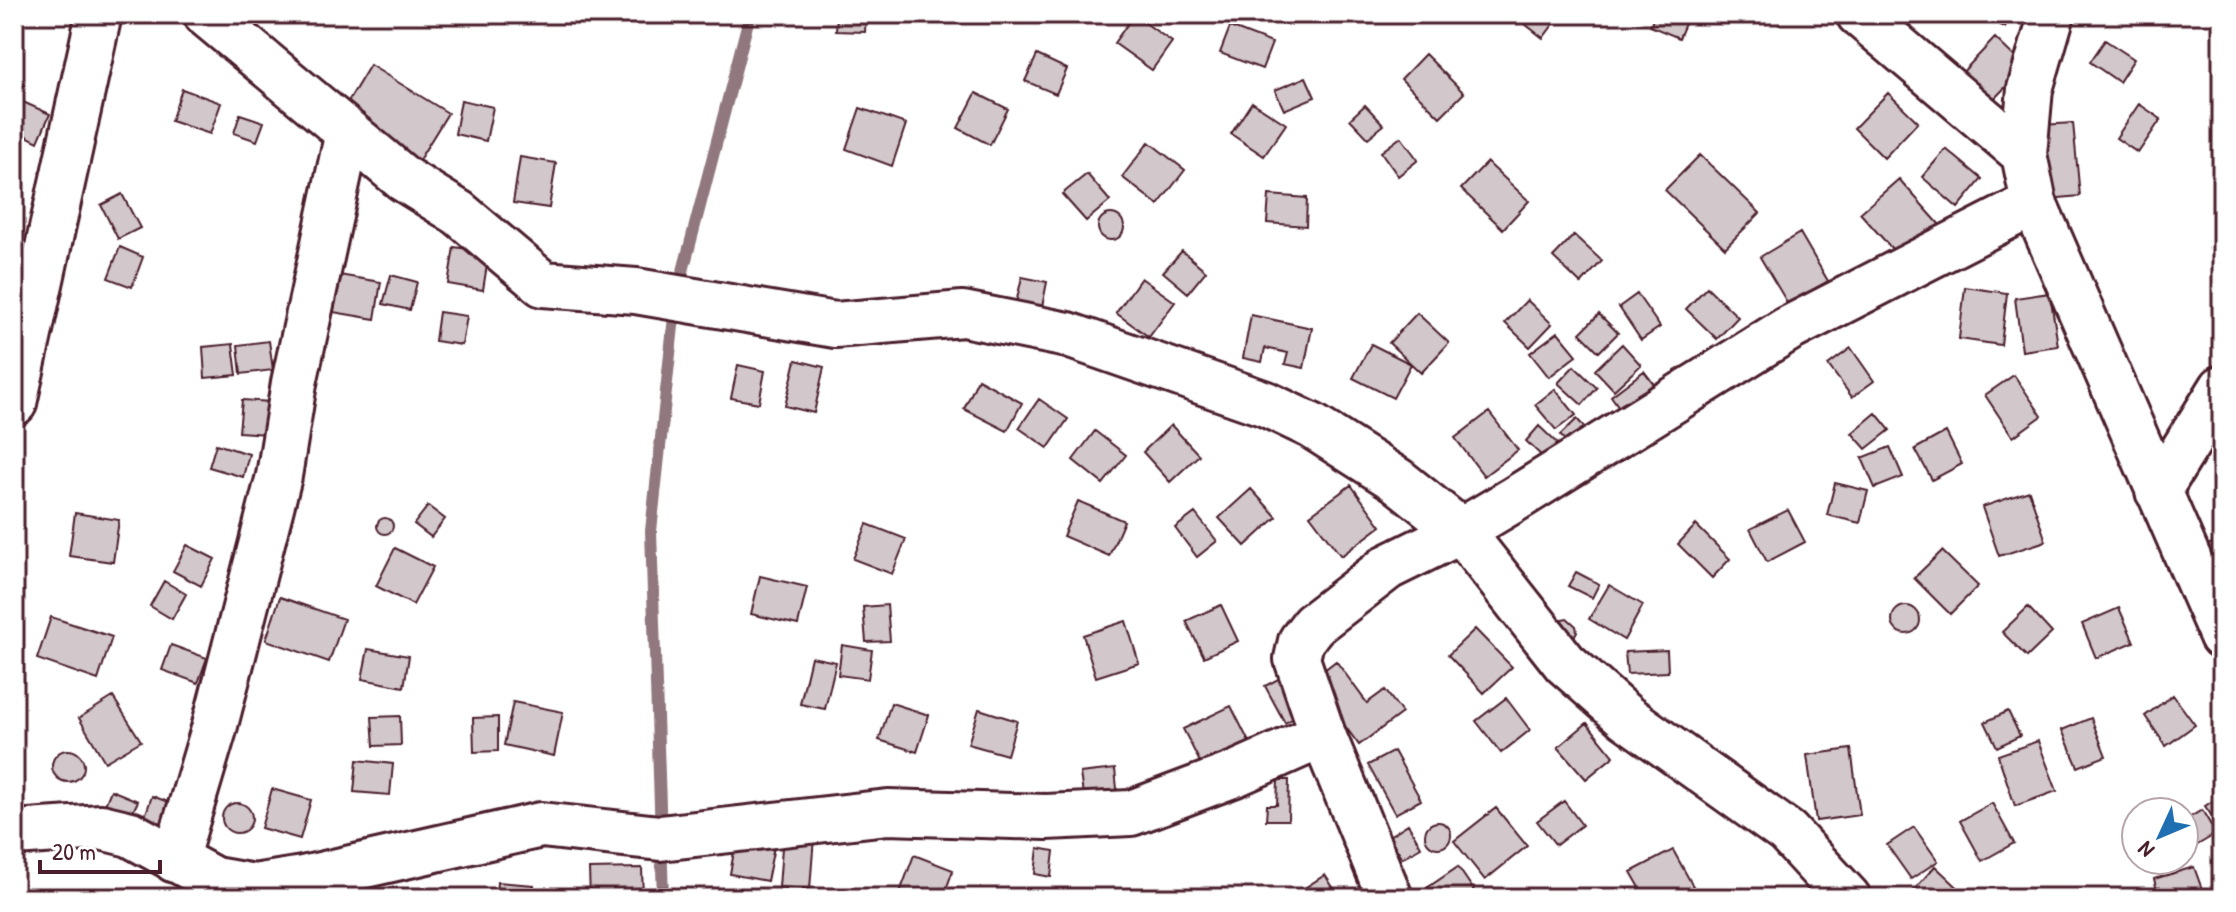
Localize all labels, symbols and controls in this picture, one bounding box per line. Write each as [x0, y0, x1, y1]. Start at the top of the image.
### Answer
north arrow [2120, 796, 2200, 876]
scale bar [40, 824, 160, 874]
text: 20 m [52, 835, 96, 867]
text: N [2131, 835, 2160, 865]

